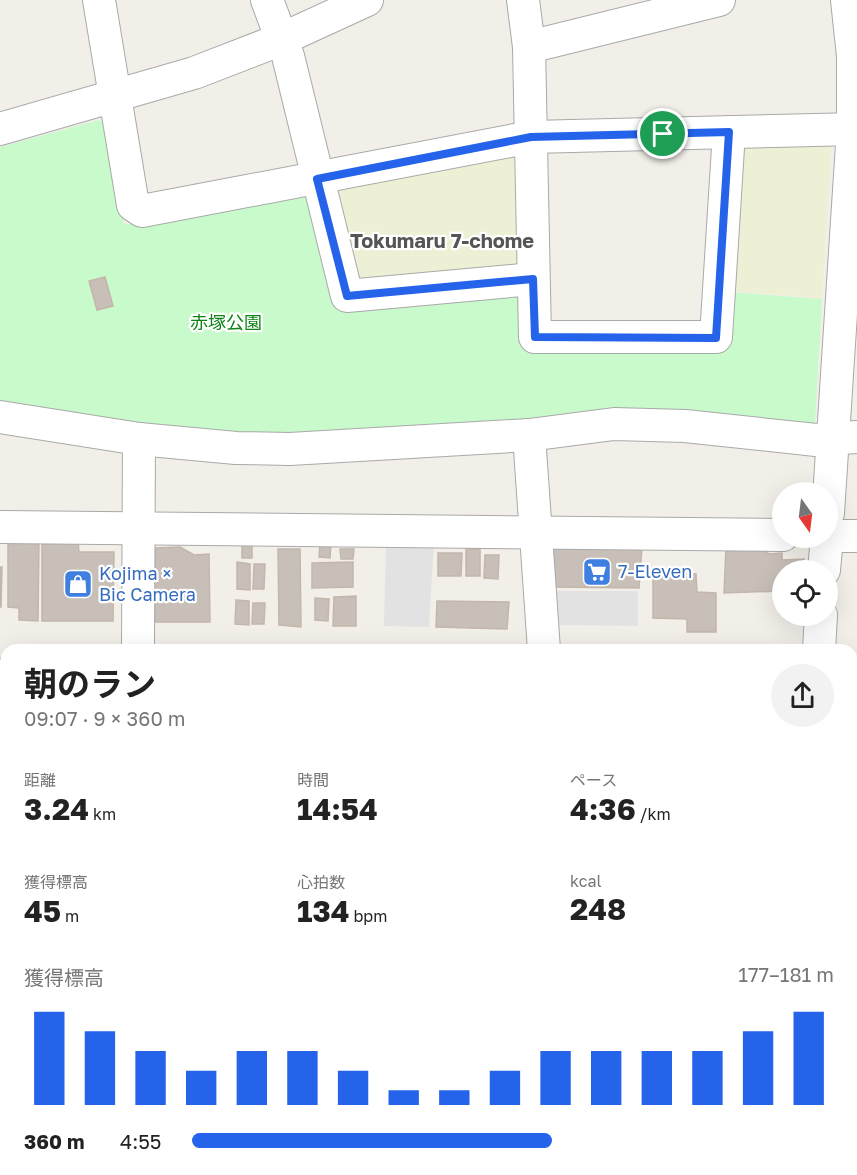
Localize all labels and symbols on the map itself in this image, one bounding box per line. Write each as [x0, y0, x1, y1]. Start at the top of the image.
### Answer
pin [637, 108, 688, 159]
district label: Tokumaru 7-chome [350, 228, 534, 252]
park label: 赤塚公園 [190, 311, 262, 333]
north arrow [772, 482, 838, 548]
supermarket icon: 7-Eleven [581, 556, 613, 588]
place label: 7-Eleven [618, 560, 692, 582]
place label: Kojima × Bic Camera [99, 562, 196, 605]
shop icon: Kojima × Bic Camera [62, 568, 94, 600]

